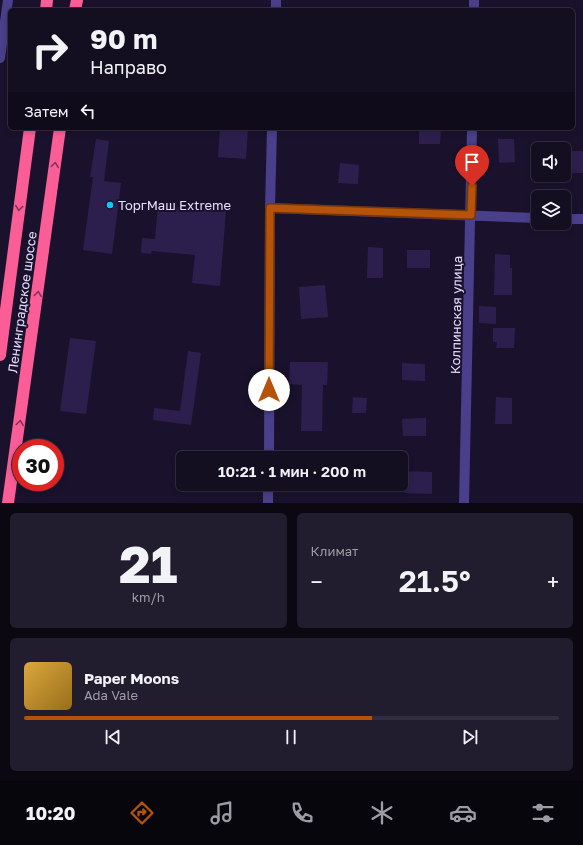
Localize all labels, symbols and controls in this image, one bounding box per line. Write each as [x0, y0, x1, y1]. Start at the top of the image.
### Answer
text: 90 m [90, 22, 157, 55]
icon: right [24, 24, 76, 76]
text: Направо [90, 56, 167, 78]
icon: left [77, 100, 99, 122]
text: Затем [24, 102, 69, 120]
map controls [531, 142, 571, 230]
button: sound [531, 142, 571, 182]
pin [455, 145, 489, 186]
icon: arrive [461, 151, 483, 173]
one-way arrow [50, 162, 59, 168]
button: layers [531, 190, 571, 230]
place label: ТоргМаш Extreme [118, 197, 231, 213]
marker: ТоргМаш Extreme [105, 200, 115, 210]
one-way arrow [15, 205, 24, 211]
street label: Ленинградское шоссе [4, 230, 40, 374]
street label: Колпинская улица [447, 256, 465, 374]
one-way arrow [33, 291, 42, 297]
position arrow [248, 369, 290, 411]
one-way arrow [15, 420, 24, 426]
speed limit sign: 30 [12, 439, 64, 491]
text: 10:21 · 1 мин · 200 m [218, 462, 366, 480]
text: 21 [119, 532, 178, 594]
text: Климат [311, 543, 358, 559]
text: 21.5° [399, 563, 471, 599]
text: − [311, 568, 323, 595]
text: + [547, 568, 559, 595]
text: km/h [132, 589, 165, 605]
text: Paper Moons [84, 669, 179, 687]
text: Ada Vale [84, 687, 138, 703]
icon: previous [102, 726, 124, 748]
icon: pause [280, 726, 302, 748]
icon: next [459, 726, 481, 748]
icon: directions [128, 799, 156, 827]
icon: music [208, 799, 236, 827]
icon: phone [288, 799, 316, 827]
icon: climate [368, 799, 396, 827]
icon: car [449, 799, 477, 827]
icon: filters [529, 799, 557, 827]
text: 10:20 [26, 802, 76, 824]

